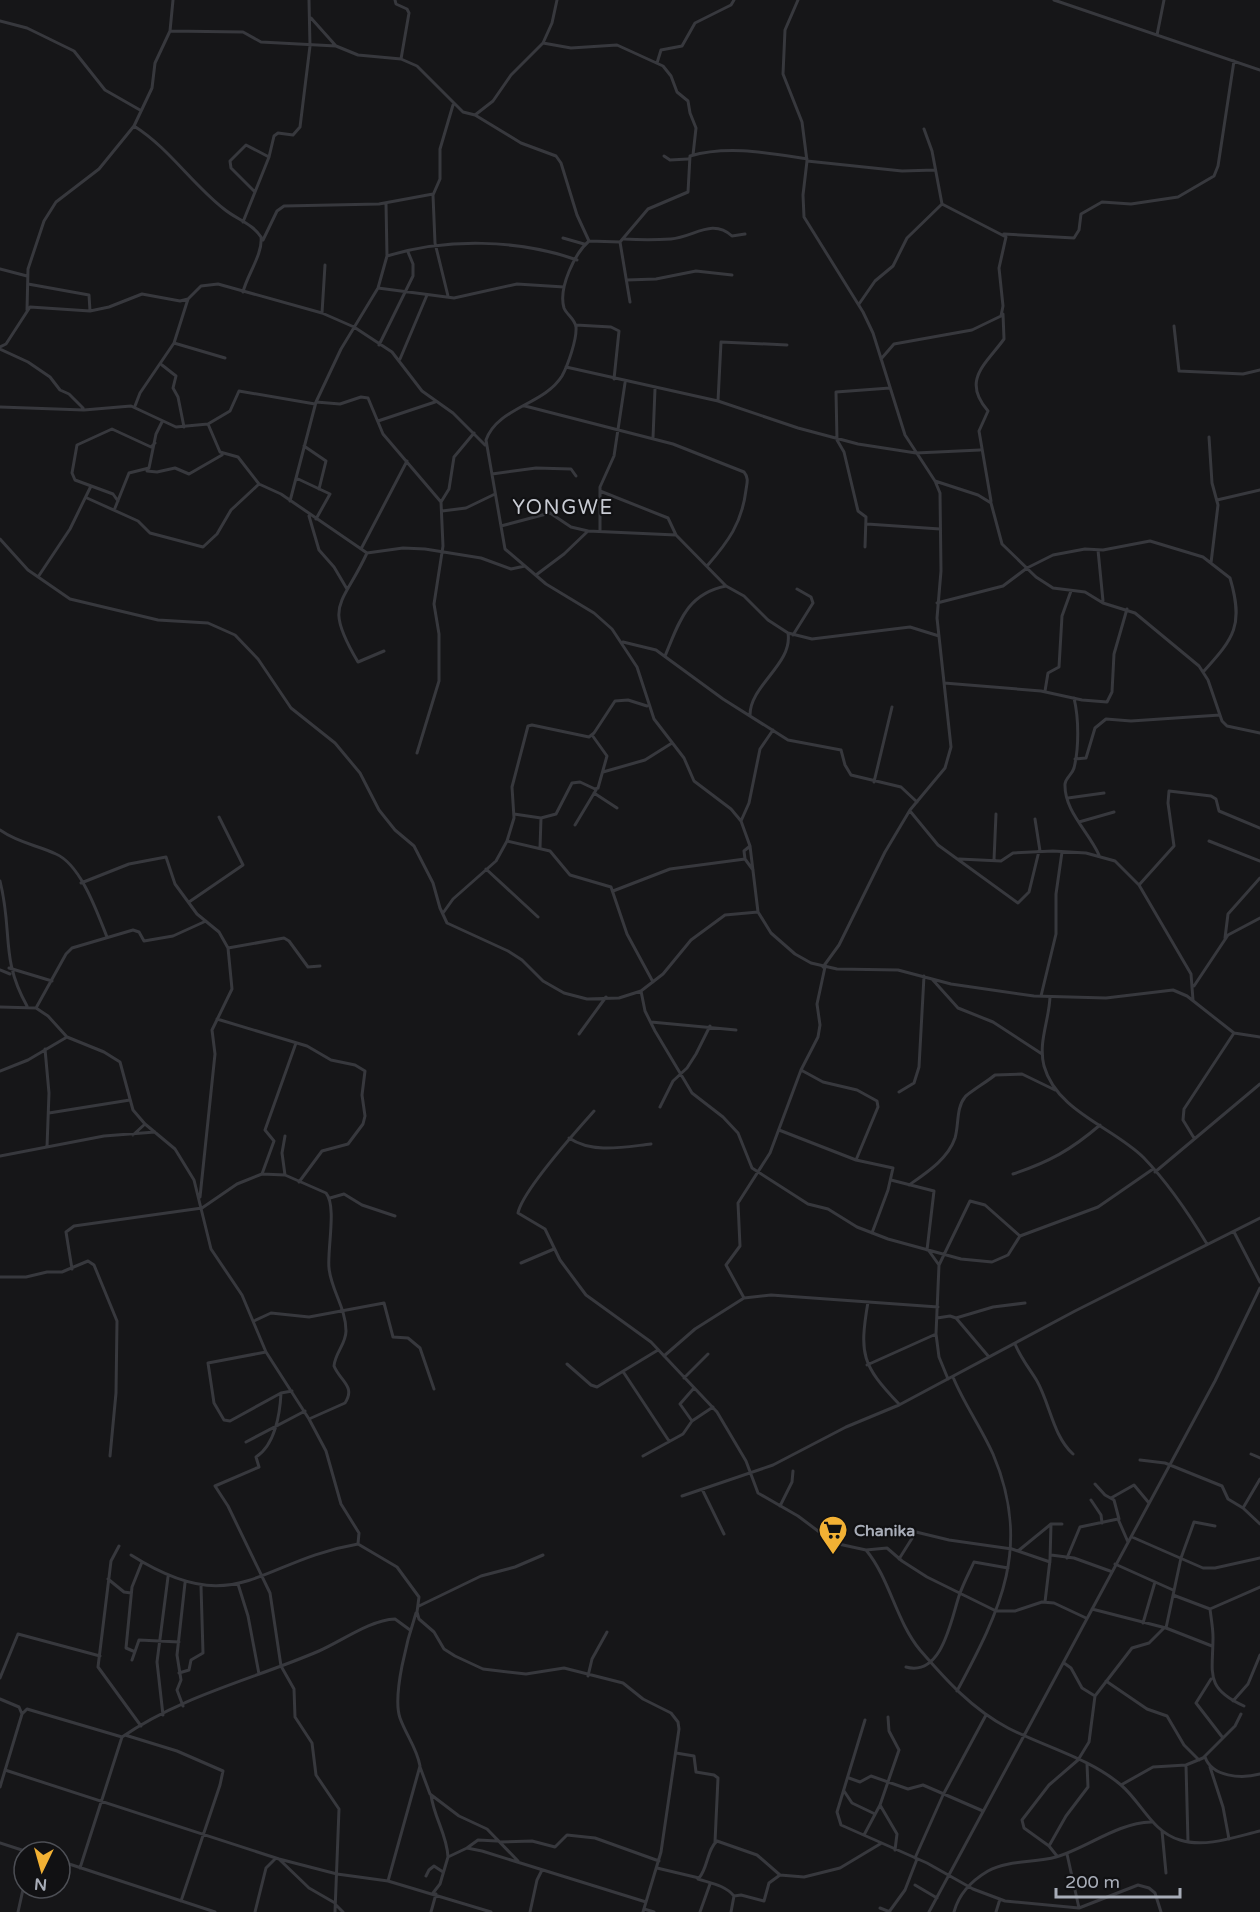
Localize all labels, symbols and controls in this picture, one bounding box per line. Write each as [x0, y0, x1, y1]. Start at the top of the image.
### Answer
district label: YONGWE [512, 496, 614, 520]
supermarket icon: Chanika [817, 1514, 849, 1556]
place label: Chanika [854, 1521, 915, 1541]
north arrow [12, 1840, 72, 1900]
scale bar [1056, 1861, 1180, 1899]
text: 200 m [1065, 1871, 1120, 1893]
text: N [34, 1873, 48, 1894]

